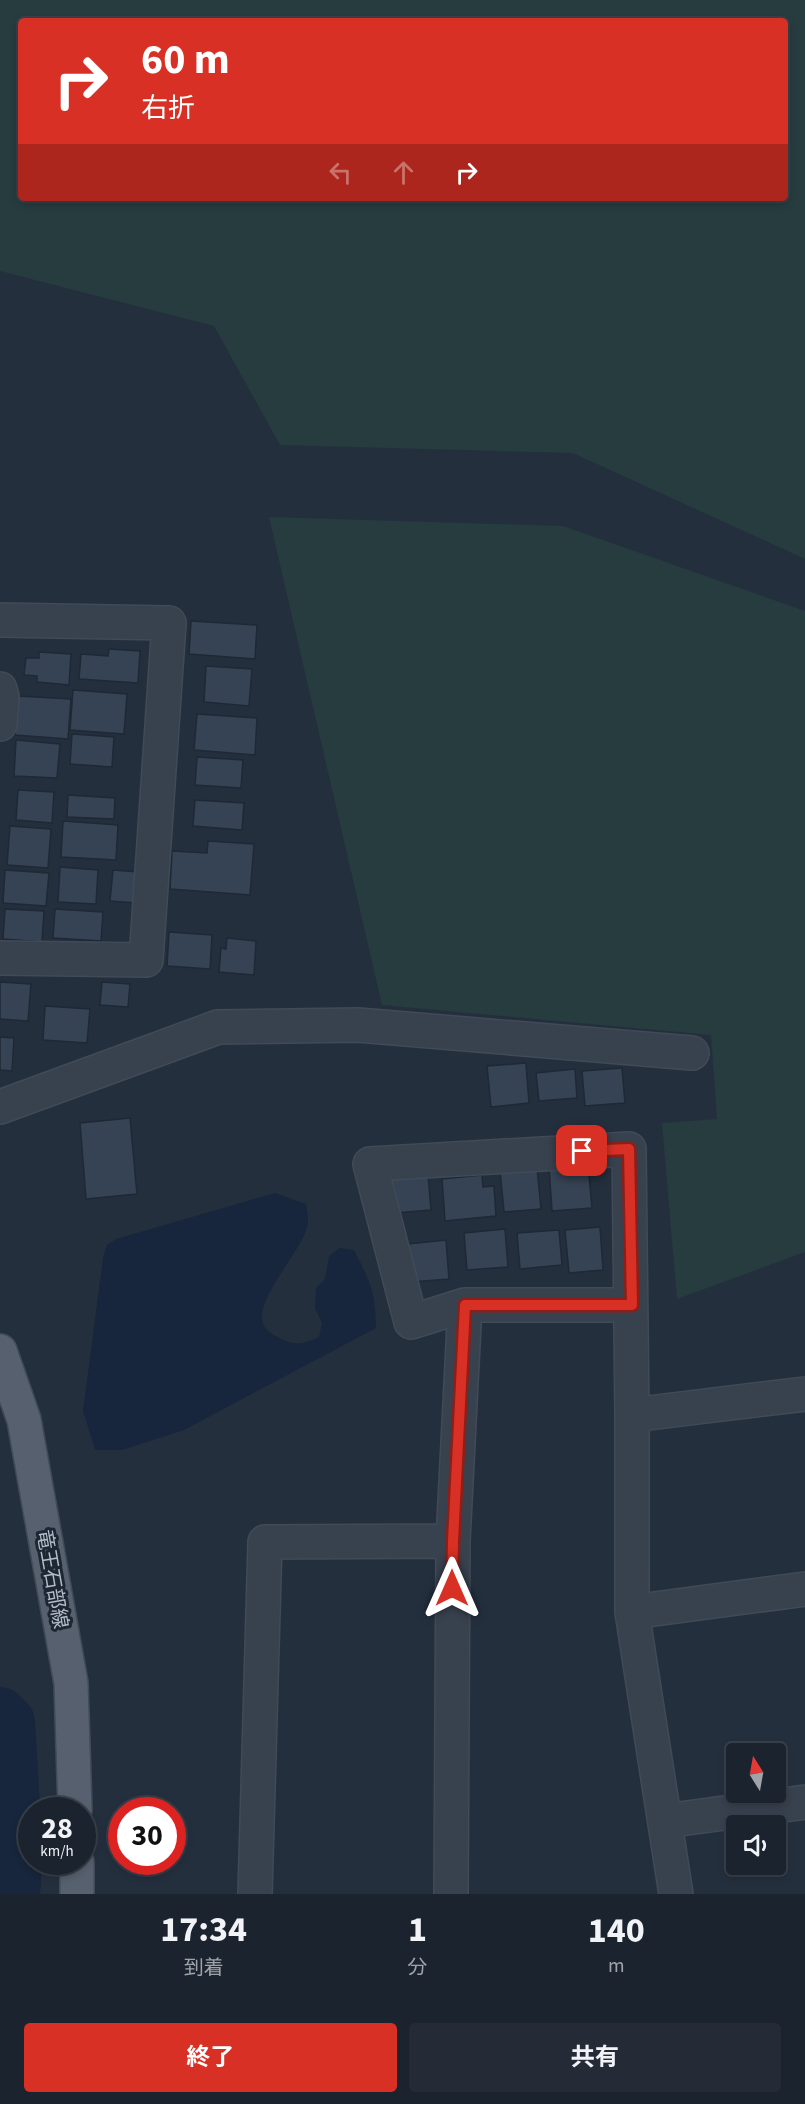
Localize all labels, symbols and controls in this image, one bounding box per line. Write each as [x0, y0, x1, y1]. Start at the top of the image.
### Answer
text: 60 m [141, 30, 230, 90]
icon: right [42, 42, 120, 120]
text: 右折 [141, 89, 195, 128]
icon: left [324, 156, 357, 189]
icon: ahead [387, 156, 420, 189]
icon: right [450, 156, 483, 189]
pin [556, 1125, 607, 1176]
icon: arrive [565, 1134, 598, 1167]
street label: 竜王石部線 [30, 1528, 74, 1631]
position arrow [420, 1556, 484, 1620]
north arrow [726, 1743, 786, 1803]
map controls [726, 1743, 786, 1875]
speed limit sign: 30 [108, 1797, 186, 1875]
text: 28 [41, 1807, 73, 1850]
button: sound [726, 1815, 786, 1875]
text: km/h [40, 1841, 74, 1862]
text: 17:34 [160, 1904, 247, 1955]
text: 1 [408, 1904, 427, 1955]
text: 140 [588, 1905, 645, 1956]
text: m [608, 1952, 625, 1980]
text: 到着 [184, 1954, 224, 1982]
text: 分 [407, 1954, 427, 1982]
button: 終了 [24, 2023, 397, 2092]
button: 共有 [409, 2023, 781, 2092]

